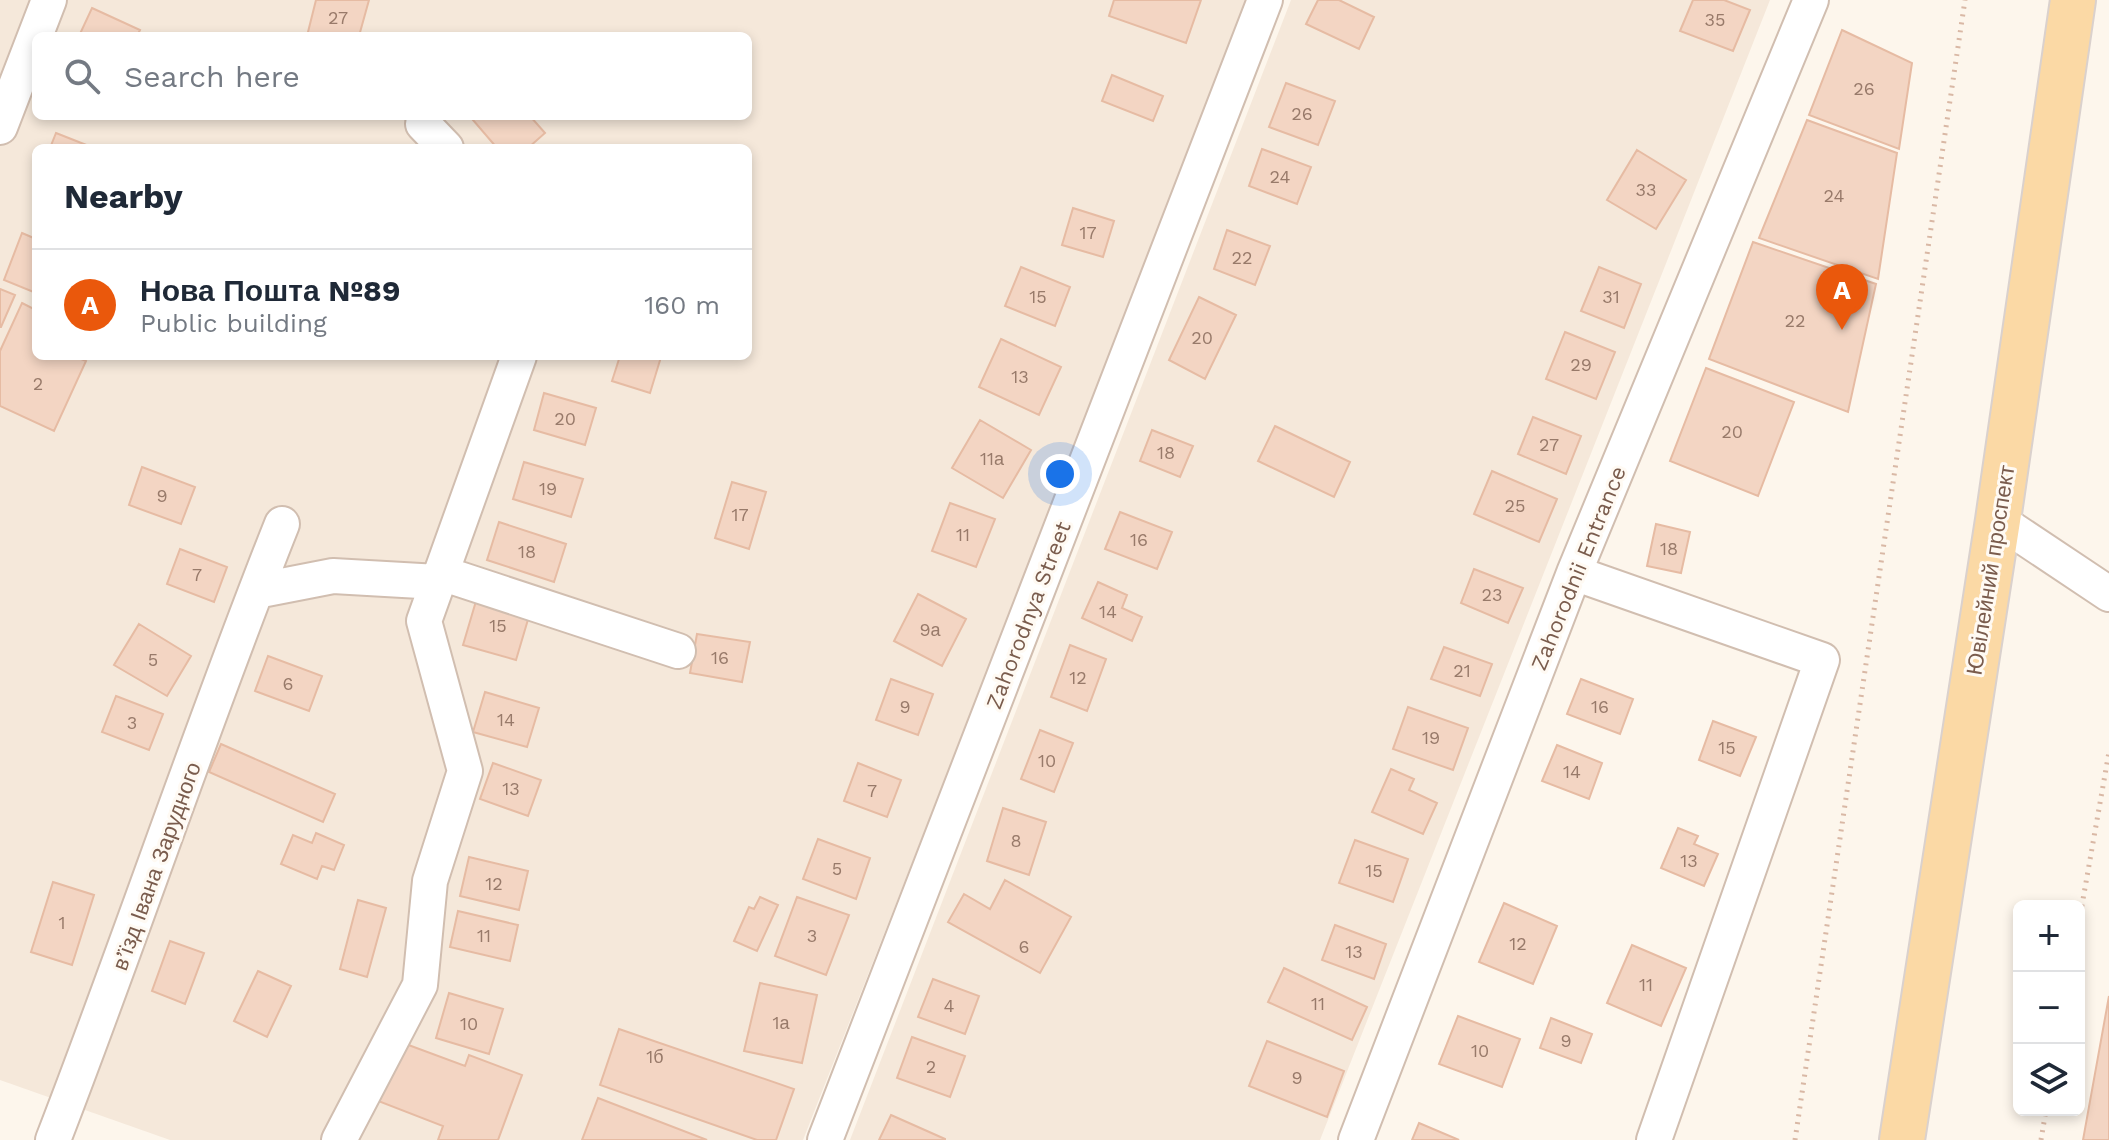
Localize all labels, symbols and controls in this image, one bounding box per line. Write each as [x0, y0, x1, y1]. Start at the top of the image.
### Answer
house number: 27 [328, 7, 348, 28]
house number: 35 [1705, 9, 1725, 30]
search box [32, 32, 752, 120]
icon: search [60, 54, 104, 98]
text: Search here [124, 59, 300, 94]
house number: 26 [1853, 78, 1875, 99]
house number: 26 [1291, 103, 1313, 124]
house number: 24 [1270, 166, 1290, 187]
text: Nearby [64, 176, 183, 216]
house number: 33 [1636, 179, 1657, 200]
house number: 24 [1824, 185, 1844, 206]
house number: 17 [1079, 222, 1097, 243]
house number: 22 [1232, 247, 1253, 268]
pin: A [1816, 264, 1868, 330]
text: Нова Пошта №89 [140, 273, 400, 308]
house number: 15 [1029, 286, 1047, 307]
house number: 31 [1602, 286, 1620, 307]
text: A [81, 290, 99, 320]
text: 160 m [644, 290, 720, 320]
text: Public building [140, 308, 327, 338]
house number: 22 [1785, 310, 1806, 331]
house number: 20 [1191, 327, 1213, 348]
house number: 29 [1570, 354, 1592, 375]
house number: 13 [1011, 366, 1029, 387]
house number: 2 [33, 373, 43, 394]
house number: 20 [554, 408, 576, 429]
house number: 20 [1721, 421, 1743, 442]
house number: 27 [1539, 434, 1559, 455]
house number: 18 [1157, 442, 1175, 463]
house number: 11а [980, 448, 1005, 469]
your location [1040, 454, 1080, 494]
street label: Zahorodnii Entrance [1526, 462, 1631, 674]
street label: Ювілейний проспект [1962, 463, 2019, 677]
house number: 19 [539, 478, 557, 499]
house number: 9 [156, 485, 168, 506]
house number: 25 [1505, 495, 1525, 516]
house number: 17 [731, 504, 749, 525]
street label: Zahorodnya Street [981, 518, 1076, 712]
house number: 11 [956, 524, 970, 545]
house number: 16 [1130, 529, 1148, 550]
house number: 18 [1660, 538, 1678, 559]
house number: 18 [518, 541, 536, 562]
house number: 7 [192, 564, 202, 585]
house number: 23 [1482, 584, 1503, 605]
house number: 14 [1099, 601, 1117, 622]
house number: 15 [489, 615, 507, 636]
house number: 9а [919, 619, 942, 640]
house number: 16 [711, 647, 729, 668]
house number: 5 [148, 649, 158, 670]
house number: 21 [1453, 660, 1471, 681]
house number: 12 [1069, 667, 1087, 688]
house number: 6 [283, 673, 293, 694]
house number: 9 [899, 696, 911, 717]
house number: 16 [1591, 696, 1609, 717]
house number: 14 [497, 709, 515, 730]
house number: 3 [127, 712, 137, 733]
house number: 19 [1422, 727, 1440, 748]
house number: 15 [1718, 737, 1736, 758]
house number: 10 [1038, 750, 1056, 771]
street label: в’їзд Івана Зарудного [107, 759, 206, 974]
house number: 14 [1563, 761, 1581, 782]
house number: 13 [502, 778, 520, 799]
house number: 7 [867, 780, 877, 801]
house number: 8 [1010, 830, 1022, 851]
house number: 13 [1680, 850, 1698, 871]
house number: 5 [832, 858, 842, 879]
house number: 15 [1365, 860, 1383, 881]
house number: 12 [485, 873, 503, 894]
map controls [2013, 900, 2085, 1116]
button: + [2013, 900, 2085, 972]
house number: 1 [58, 912, 66, 933]
house number: 11 [477, 925, 491, 946]
house number: 3 [807, 925, 817, 946]
house number: 12 [1509, 933, 1527, 954]
house number: 6 [1019, 936, 1029, 957]
house number: 13 [1345, 941, 1363, 962]
button: − [2013, 972, 2085, 1044]
house number: 11 [1639, 974, 1653, 995]
house number: 11 [1311, 993, 1325, 1014]
house number: 4 [944, 995, 955, 1016]
house number: 1а [772, 1012, 791, 1033]
house number: 10 [460, 1013, 478, 1034]
house number: 9 [1560, 1030, 1572, 1051]
house number: 10 [1471, 1040, 1489, 1061]
button: layers [2013, 1044, 2085, 1116]
house number: 1б [646, 1046, 664, 1067]
house number: 2 [926, 1056, 936, 1077]
house number: 9 [1291, 1067, 1303, 1088]

